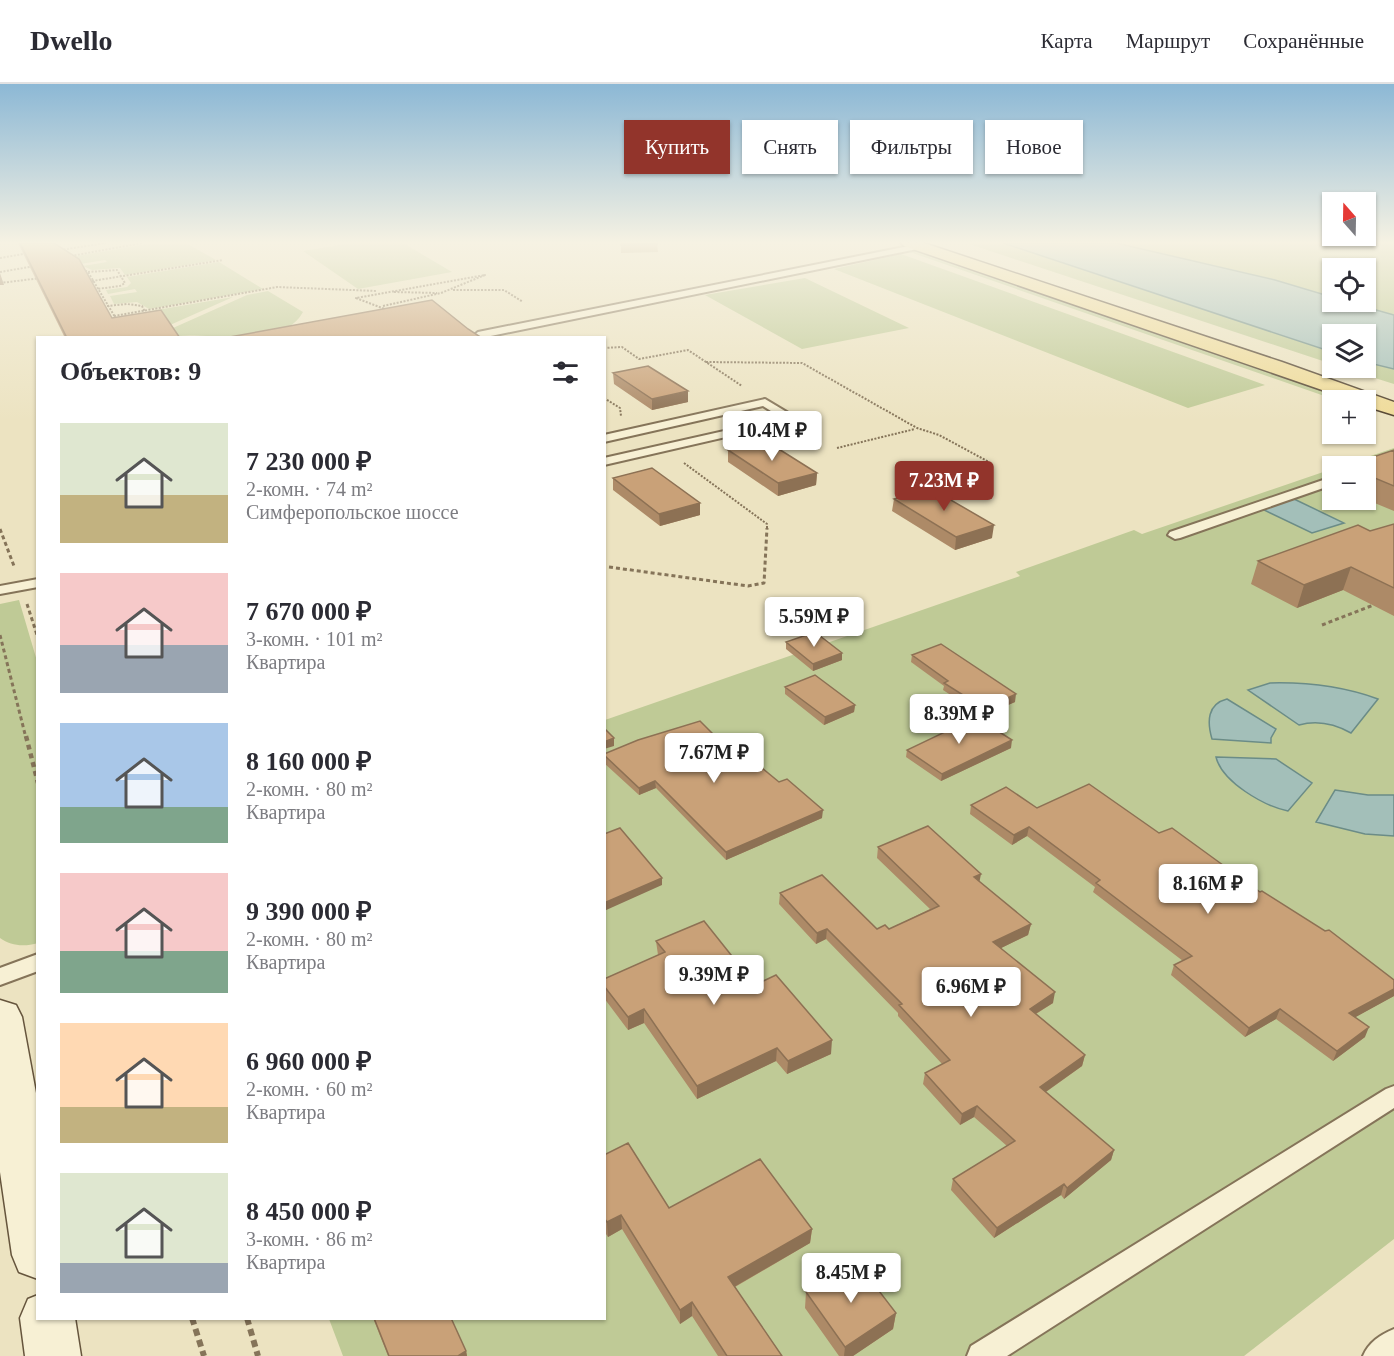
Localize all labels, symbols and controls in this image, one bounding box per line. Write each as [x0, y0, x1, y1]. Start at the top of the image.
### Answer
text: Dwello [30, 25, 112, 56]
text: Карта [1041, 29, 1093, 53]
text: Маршрут [1126, 29, 1210, 53]
text: Сохранённые [1243, 29, 1364, 53]
chip: Купить [624, 120, 730, 174]
chip: Снять [742, 120, 838, 174]
chip: Фильтры [850, 120, 973, 174]
chip: Новое [985, 120, 1083, 174]
north arrow [1322, 192, 1376, 246]
map controls [1322, 192, 1376, 510]
button: locate [1322, 258, 1376, 312]
button: layers [1322, 324, 1376, 378]
icon: filters [549, 356, 582, 389]
text: Объектов: 9 [60, 357, 201, 386]
button: + [1322, 390, 1376, 444]
pin: 10.4M ₽ [717, 411, 827, 462]
text: 10.4M ₽ [737, 419, 807, 441]
icon: home [108, 447, 180, 519]
text: 7 230 000 ₽ [246, 447, 372, 476]
button: − [1322, 456, 1376, 510]
pin: 7.23M ₽ [889, 461, 999, 512]
text: 7.23M ₽ [909, 469, 979, 491]
text: 2-комн. · 74 m² [246, 478, 373, 500]
text: Симферопольское шоссе [246, 501, 459, 523]
icon: home [108, 597, 180, 669]
text: 7 670 000 ₽ [246, 597, 372, 626]
pin: 5.59M ₽ [759, 597, 869, 648]
text: 5.59M ₽ [779, 605, 849, 627]
text: 3-комн. · 101 m² [246, 628, 383, 650]
text: Квартира [246, 651, 325, 673]
pin: 8.39M ₽ [904, 694, 1014, 745]
text: 8.39M ₽ [924, 702, 994, 724]
pin: 7.67M ₽ [659, 733, 769, 784]
text: 7.67M ₽ [679, 741, 749, 763]
icon: home [108, 747, 180, 819]
text: 8 160 000 ₽ [246, 747, 372, 776]
text: 2-комн. · 80 m² [246, 778, 373, 800]
text: Квартира [246, 801, 325, 823]
pin: 8.16M ₽ [1153, 864, 1263, 915]
text: 8.16M ₽ [1173, 872, 1243, 894]
icon: home [108, 897, 180, 969]
text: 9 390 000 ₽ [246, 897, 372, 926]
text: 2-комн. · 80 m² [246, 928, 373, 950]
text: Квартира [246, 951, 325, 973]
pin: 9.39M ₽ [659, 955, 769, 1006]
text: 9.39M ₽ [679, 963, 749, 985]
pin: 6.96M ₽ [916, 967, 1026, 1018]
text: 6.96M ₽ [936, 975, 1006, 997]
icon: home [108, 1047, 180, 1119]
text: 6 960 000 ₽ [246, 1047, 372, 1076]
text: 2-комн. · 60 m² [246, 1078, 373, 1100]
text: Квартира [246, 1101, 325, 1123]
icon: home [108, 1197, 180, 1269]
text: 8 450 000 ₽ [246, 1197, 372, 1226]
text: 3-комн. · 86 m² [246, 1228, 373, 1250]
text: Квартира [246, 1251, 325, 1273]
pin: 8.45M ₽ [796, 1253, 906, 1304]
text: 8.45M ₽ [816, 1261, 886, 1283]

